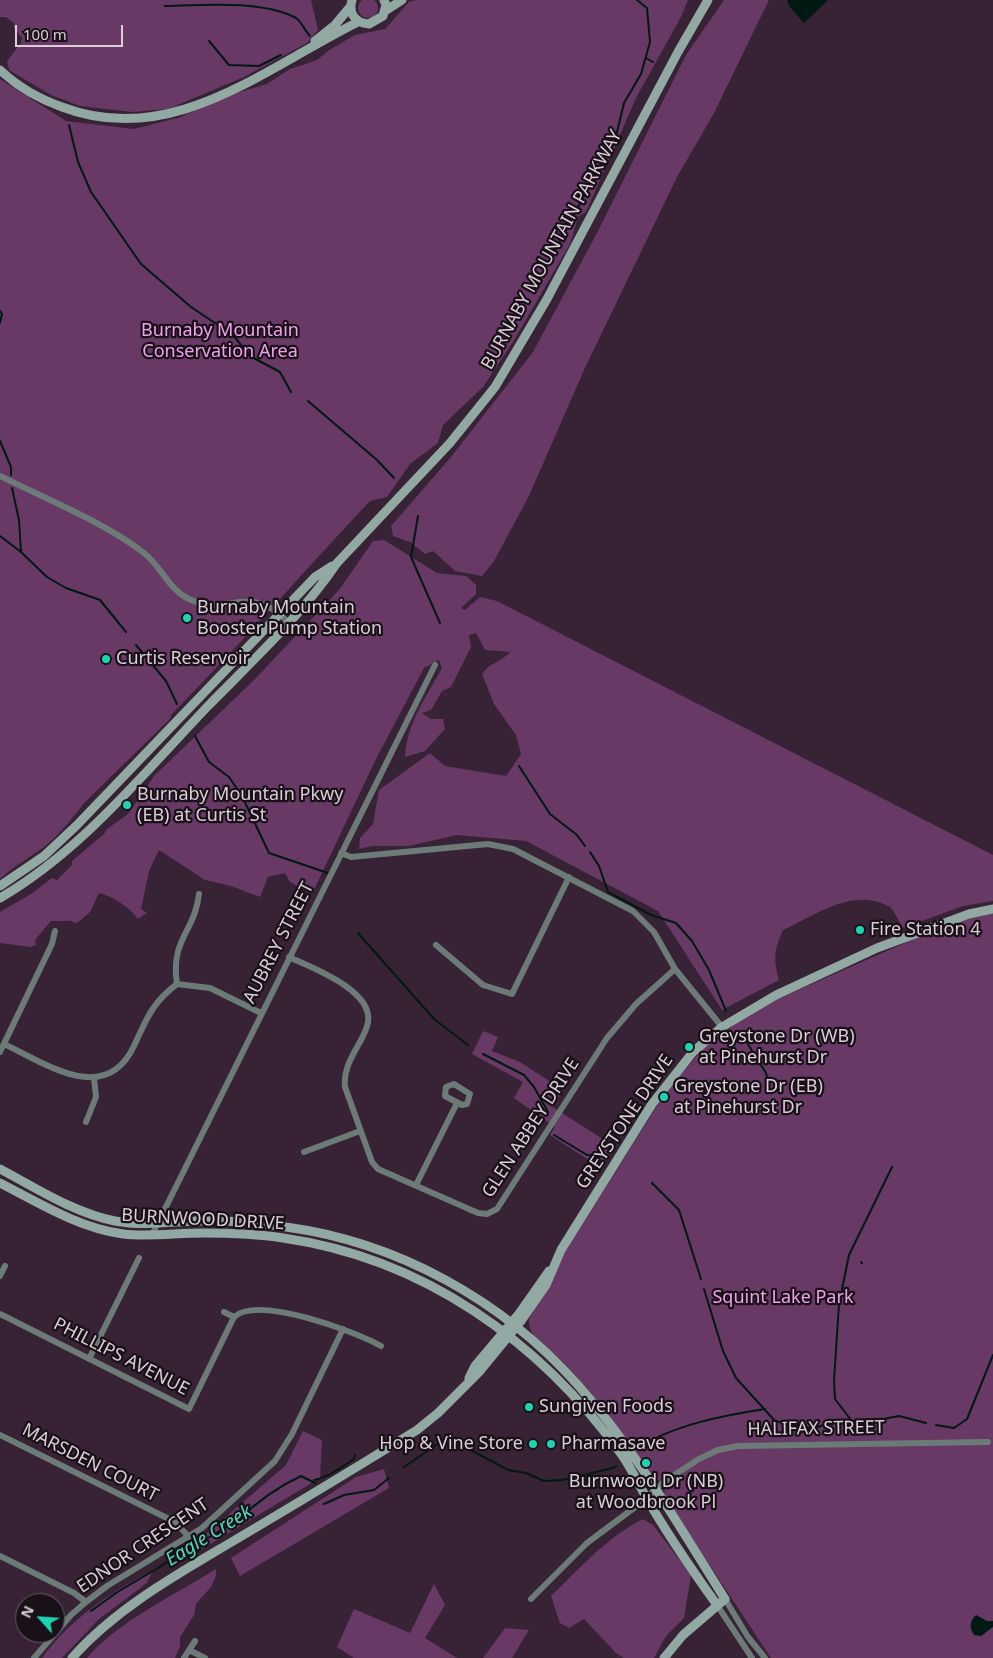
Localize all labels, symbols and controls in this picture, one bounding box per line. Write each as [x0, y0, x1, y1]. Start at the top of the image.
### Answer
scale bar [18, 15, 125, 47]
text: 100 m [23, 24, 67, 44]
street label: BURNABY MOUNTAIN PARKWAY [477, 127, 627, 373]
park label: Burnaby Mountain Conservation Area [141, 320, 299, 362]
place label: Burnaby Mountain Booster Pump Station [197, 597, 382, 640]
marker: Burnaby Mountain Booster Pump Station [181, 612, 193, 624]
place label: Curtis Reservoir [116, 648, 250, 670]
marker: Curtis Reservoir [100, 653, 112, 665]
place label: Burnaby Mountain Pkwy (EB) at Curtis St [137, 784, 343, 826]
marker: Burnaby Mountain Pkwy (EB) at Curtis St [121, 799, 133, 811]
street label: AUBREY STREET [239, 879, 319, 1007]
place label: Fire Station 4 [870, 919, 981, 941]
marker: Fire Station 4 [854, 924, 866, 936]
place label: Greystone Dr (WB) at Pinehurst Dr [699, 1026, 855, 1068]
marker: Greystone Dr (WB) at Pinehurst Dr [683, 1041, 695, 1053]
street label: GREYSTONE DRIVE [572, 1051, 678, 1193]
street label: GLEN ABBEY DRIVE [478, 1054, 584, 1202]
place label: Greystone Dr (EB) at Pinehurst Dr [674, 1076, 823, 1118]
marker: Greystone Dr (EB) at Pinehurst Dr [658, 1091, 670, 1103]
street label: BURNWOOD DRIVE [121, 1205, 285, 1235]
park label: Squint Lake Park [712, 1287, 854, 1309]
street label: PHILLIPS AVENUE [50, 1314, 192, 1400]
place label: Sungiven Foods [539, 1396, 673, 1418]
marker: Sungiven Foods [523, 1401, 535, 1413]
street label: HALIFAX STREET [747, 1417, 885, 1441]
street label: MARSDEN COURT [18, 1419, 162, 1507]
place label: Hop & Vine Store [379, 1433, 523, 1455]
place label: Pharmasave [561, 1433, 665, 1455]
marker: Hop & Vine Store [527, 1438, 539, 1450]
marker: Pharmasave [545, 1438, 557, 1450]
marker: Burnwood Dr (NB) at Woodbrook Pl [640, 1457, 652, 1469]
place label: Burnwood Dr (NB) at Woodbrook Pl [569, 1471, 723, 1514]
street label: EDNOR CRESCENT [73, 1494, 213, 1598]
water label: Eagle Creek [162, 1500, 256, 1572]
north arrow [15, 1593, 65, 1643]
text: N [16, 1602, 38, 1621]

